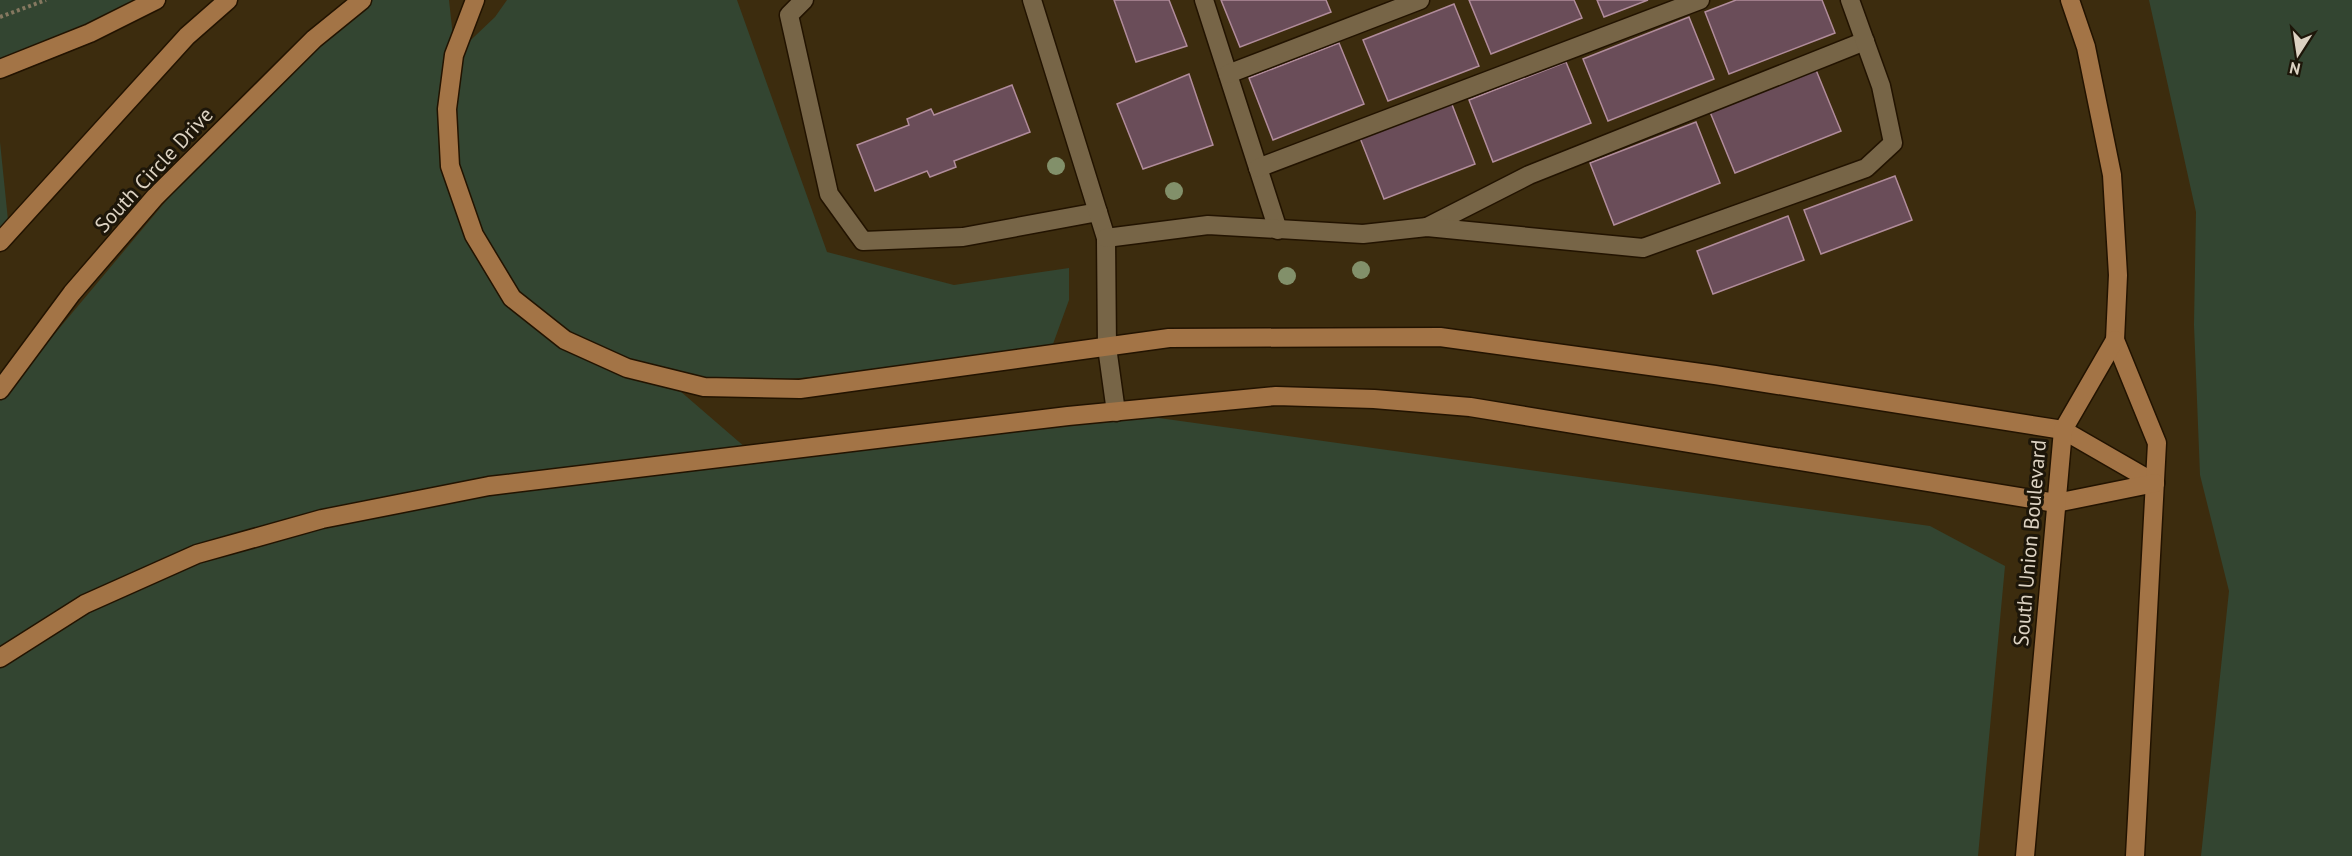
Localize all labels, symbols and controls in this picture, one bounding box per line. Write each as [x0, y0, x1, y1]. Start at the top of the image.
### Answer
north arrow [2268, 24, 2328, 84]
text: N [2288, 58, 2302, 80]
street label: South Circle Drive [89, 101, 219, 238]
street label: South Union Boulevard [2007, 439, 2052, 647]

